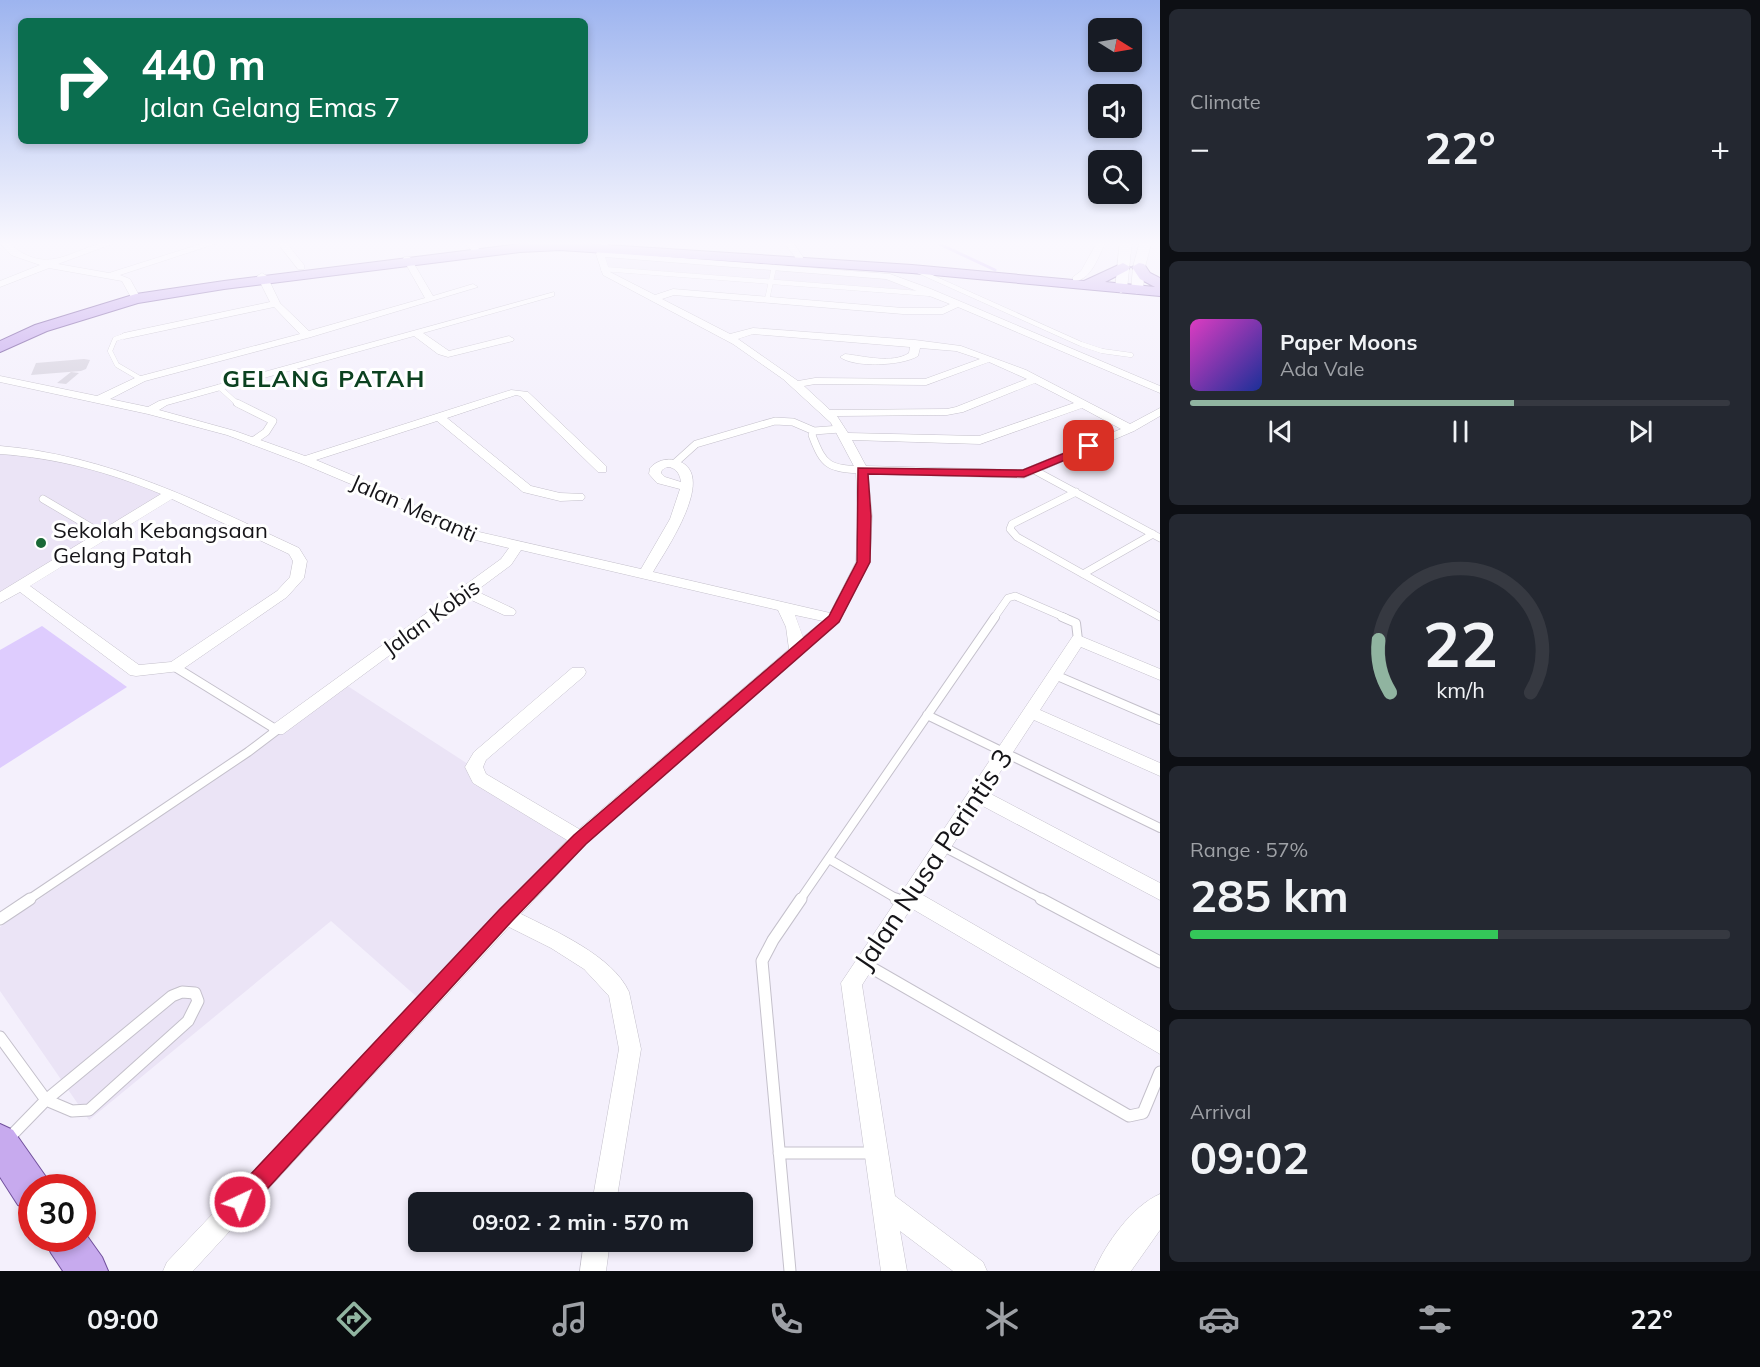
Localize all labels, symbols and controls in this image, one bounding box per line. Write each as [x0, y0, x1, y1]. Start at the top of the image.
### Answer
north arrow [1088, 18, 1142, 72]
map controls [1088, 18, 1142, 204]
text: 440 m [141, 38, 266, 91]
icon: right [42, 42, 120, 120]
button: sound [1088, 84, 1142, 138]
text: Climate [1190, 89, 1261, 114]
text: Jalan Gelang Emas 7 [141, 90, 400, 124]
text: 22° [1424, 119, 1496, 175]
text: − [1190, 127, 1210, 168]
text: + [1710, 127, 1730, 168]
button: search [1088, 150, 1142, 204]
text: Paper Moons [1280, 328, 1418, 356]
text: Ada Vale [1280, 356, 1364, 381]
district label: GELANG PATAH [222, 363, 426, 393]
icon: previous [1264, 415, 1297, 448]
icon: pause [1444, 415, 1477, 448]
icon: next [1624, 415, 1657, 448]
pin [1063, 420, 1114, 471]
icon: arrive [1072, 429, 1105, 462]
street label: Jalan Meranti [347, 468, 481, 548]
place label: Sekolah Kebangsaan Gelang Patah [53, 516, 268, 569]
marker: Sekolah Kebangsaan Gelang Patah [34, 536, 48, 550]
street label: Jalan Kobis [377, 572, 485, 662]
text: 22 [1423, 604, 1497, 683]
text: km/h [1436, 676, 1484, 703]
street label: Jalan Nusa Perintis 3 [846, 742, 1020, 976]
text: Range · 57% [1190, 837, 1308, 862]
text: 285 km [1190, 867, 1349, 923]
text: Arrival [1190, 1099, 1251, 1124]
text: 09:02 [1190, 1129, 1309, 1185]
position arrow [208, 1170, 272, 1234]
speed limit sign: 30 [18, 1174, 96, 1252]
text: 09:02 · 2 min · 570 m [472, 1208, 689, 1236]
icon: directions [333, 1298, 375, 1340]
icon: music [549, 1298, 591, 1340]
icon: phone [765, 1298, 807, 1340]
icon: climate [981, 1298, 1023, 1340]
icon: car [1198, 1298, 1240, 1340]
icon: filters [1414, 1298, 1456, 1340]
text: 09:00 [87, 1302, 159, 1336]
text: 22° [1630, 1302, 1673, 1336]

